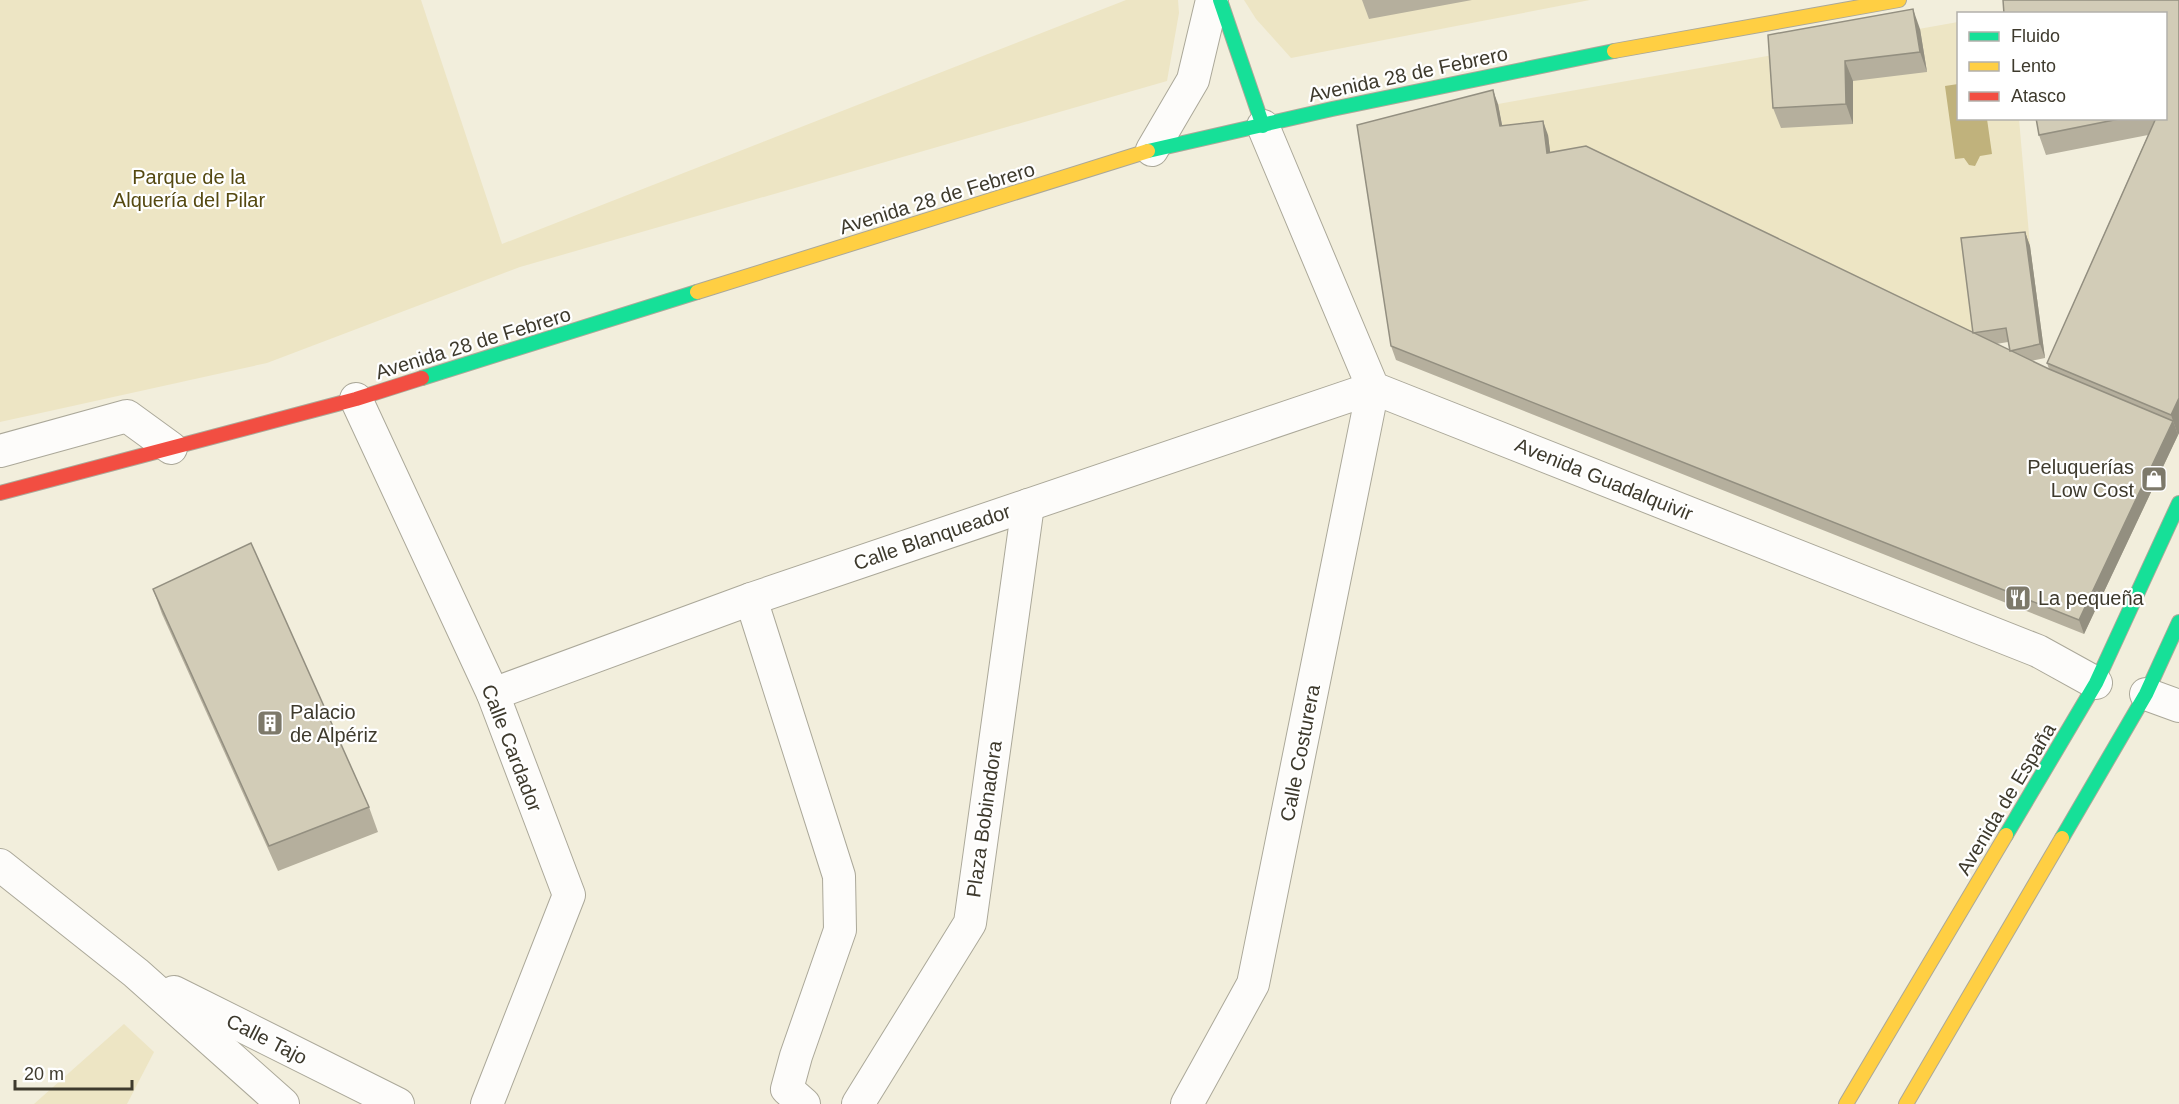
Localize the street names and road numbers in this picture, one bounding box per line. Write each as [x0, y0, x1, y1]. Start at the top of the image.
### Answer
street label: Avenida 28 de Febrero [1306, 42, 1510, 106]
street label: Avenida 28 de Febrero [837, 158, 1037, 238]
street label: Avenida 28 de Febrero [373, 303, 573, 383]
street label: Avenida Guadalquivir [1512, 433, 1696, 525]
street label: Calle Blanqueador [851, 500, 1014, 574]
street label: Calle Cardador [478, 681, 546, 815]
street label: Calle Costurera [1276, 682, 1324, 823]
street label: Avenida de España [1952, 718, 2060, 879]
street label: Plaza Bobinadora [962, 738, 1006, 899]
street label: Calle Tajo [223, 1009, 311, 1069]

